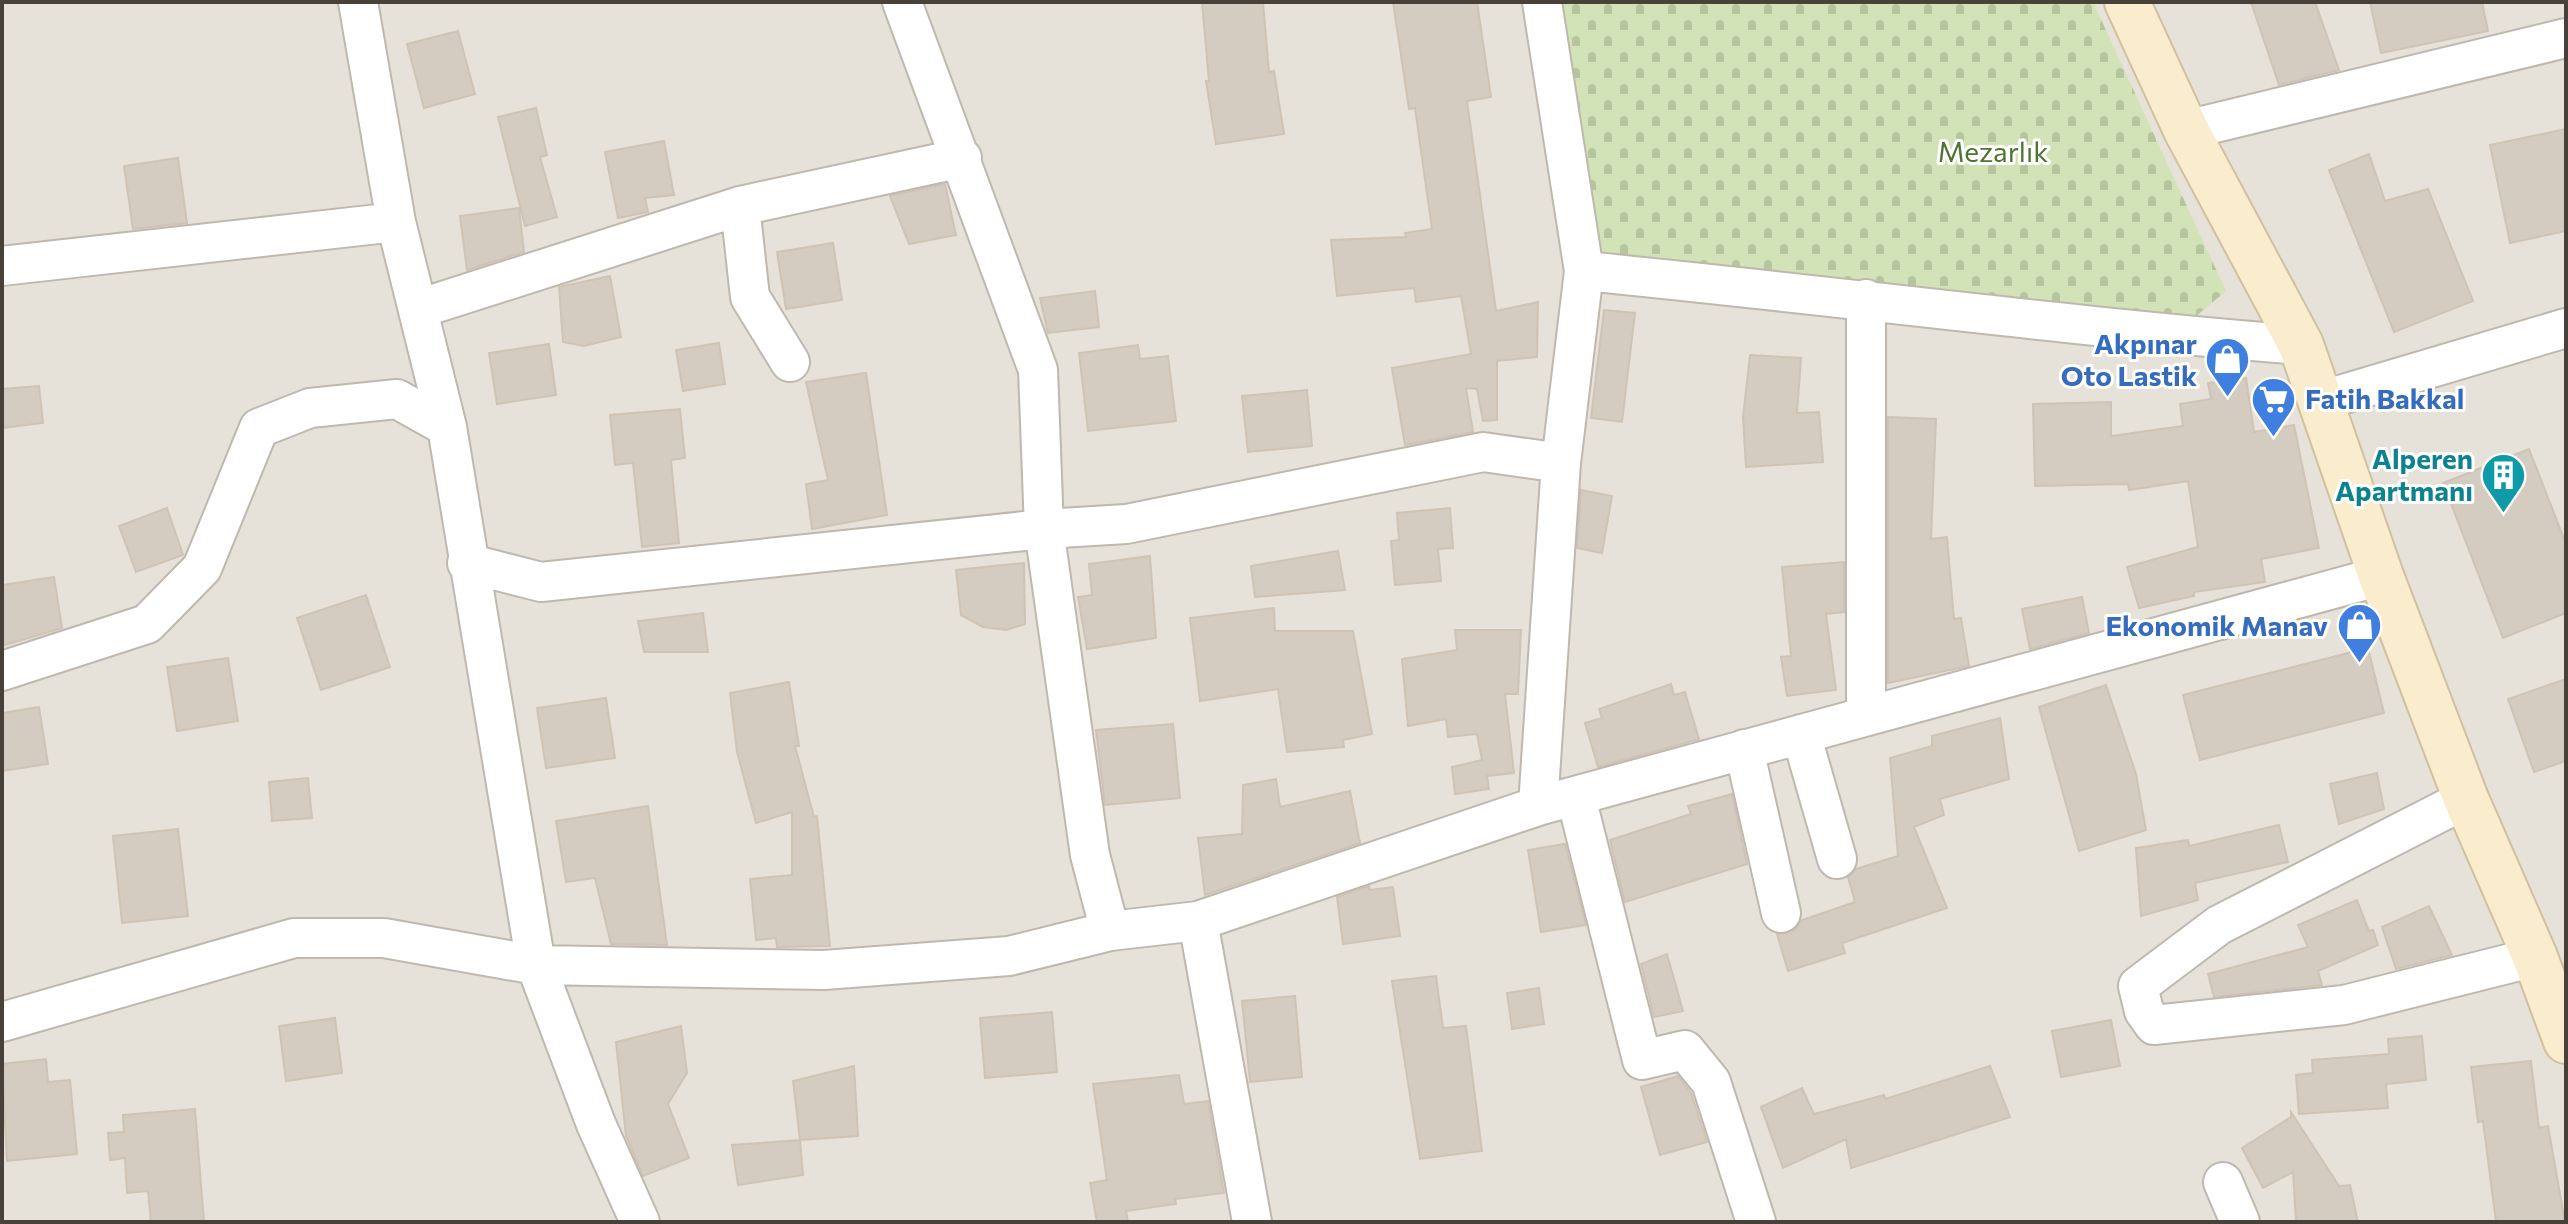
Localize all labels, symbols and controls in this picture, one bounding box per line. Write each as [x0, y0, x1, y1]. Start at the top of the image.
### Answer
park label: Mezarlık [1938, 134, 2048, 168]
place label: Akpınar Oto Lastik [2061, 326, 2197, 392]
shop icon: Akpınar Oto Lastik [2204, 336, 2252, 399]
supermarket icon: Fatih Bakkal [2250, 375, 2298, 438]
place label: Fatih Bakkal [2305, 381, 2464, 415]
place label: Alperen Apartmanı [2335, 441, 2473, 507]
building icon: Alperen Apartmanı [2480, 451, 2528, 514]
shop icon: Ekonomik Manav [2335, 602, 2383, 665]
place label: Ekonomik Manav [2105, 608, 2328, 642]

